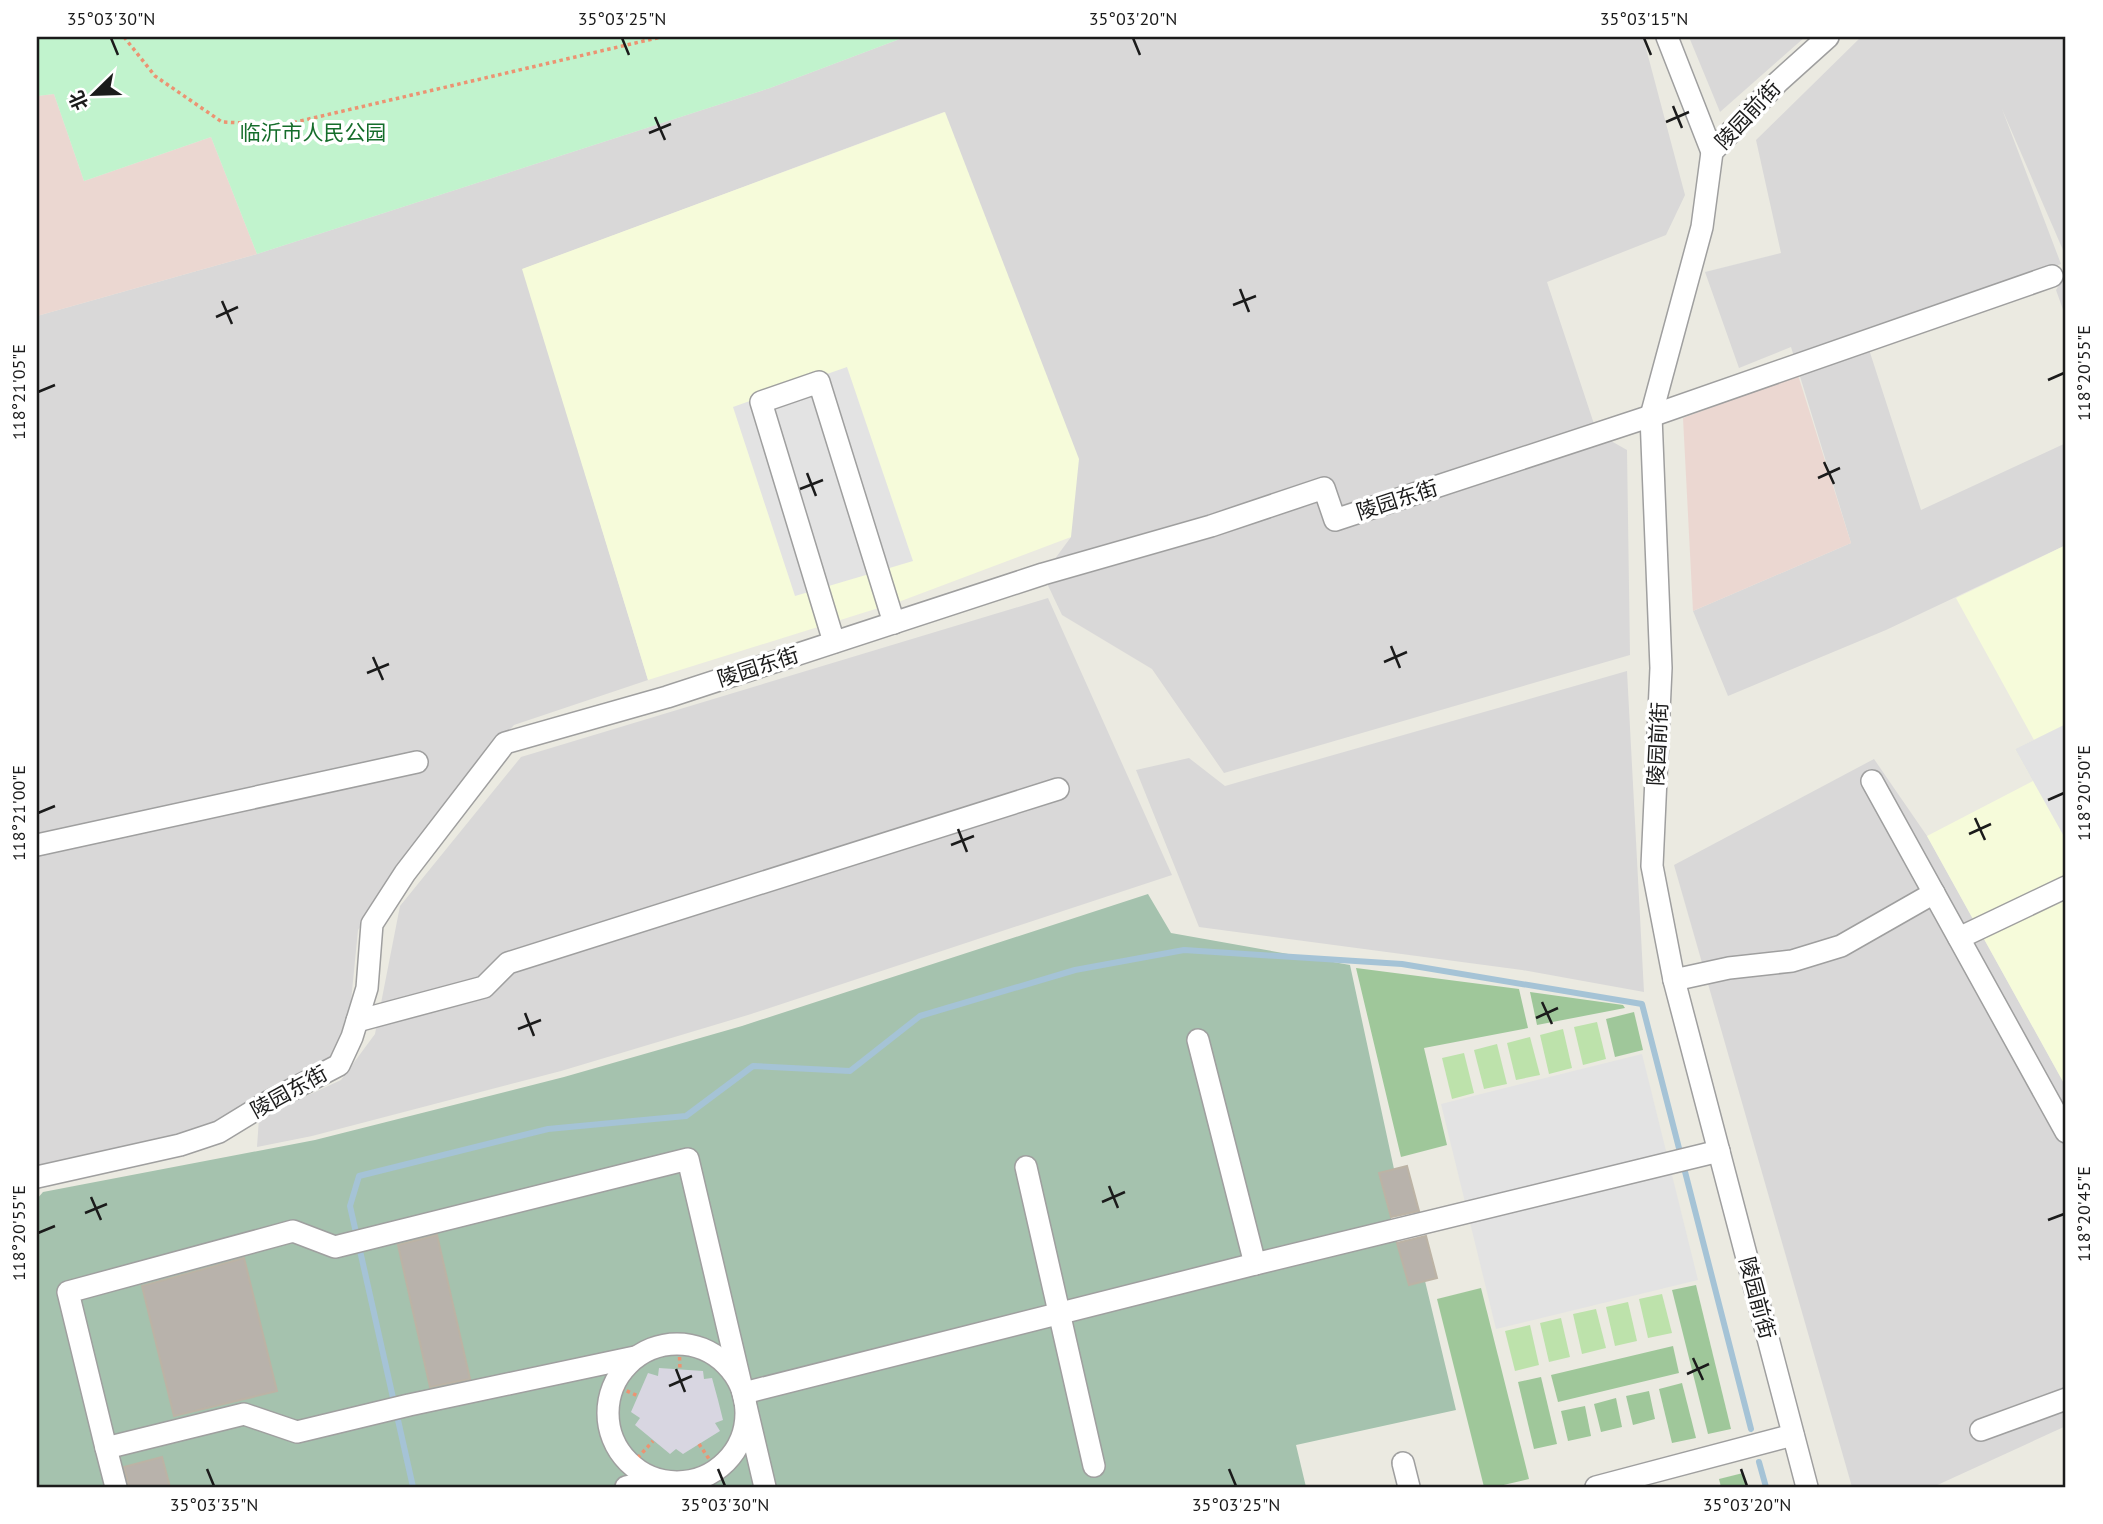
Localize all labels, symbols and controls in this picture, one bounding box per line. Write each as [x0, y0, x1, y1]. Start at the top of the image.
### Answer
text: 35°03'30"N [67, 7, 155, 30]
text: 35°03'25"N [578, 7, 666, 30]
text: 35°03'20"N [1089, 7, 1177, 30]
text: 35°03'15"N [1600, 7, 1688, 30]
north arrow [60, 60, 130, 130]
street label: 陵园前街 [1709, 75, 1786, 155]
text: 北 [64, 87, 93, 114]
park label: 临沂市人民公园 [240, 119, 387, 146]
text: 118°20'55"E [2072, 325, 2095, 421]
text: 118°21'05"E [7, 344, 30, 440]
street label: 陵园东街 [1353, 474, 1441, 525]
street label: 陵园东街 [714, 641, 802, 692]
street label: 陵园前街 [1642, 701, 1673, 787]
text: 118°20'50"E [2072, 745, 2095, 841]
text: 118°21'00"E [7, 765, 30, 861]
street label: 陵园东街 [245, 1059, 332, 1124]
text: 118°20'45"E [2072, 1166, 2095, 1262]
text: 118°20'55"E [7, 1185, 30, 1281]
street label: 陵园前街 [1734, 1254, 1781, 1342]
text: 35°03'35"N [170, 1493, 258, 1516]
text: 35°03'30"N [681, 1493, 769, 1516]
text: 35°03'25"N [1192, 1493, 1280, 1516]
text: 35°03'20"N [1703, 1493, 1791, 1516]

